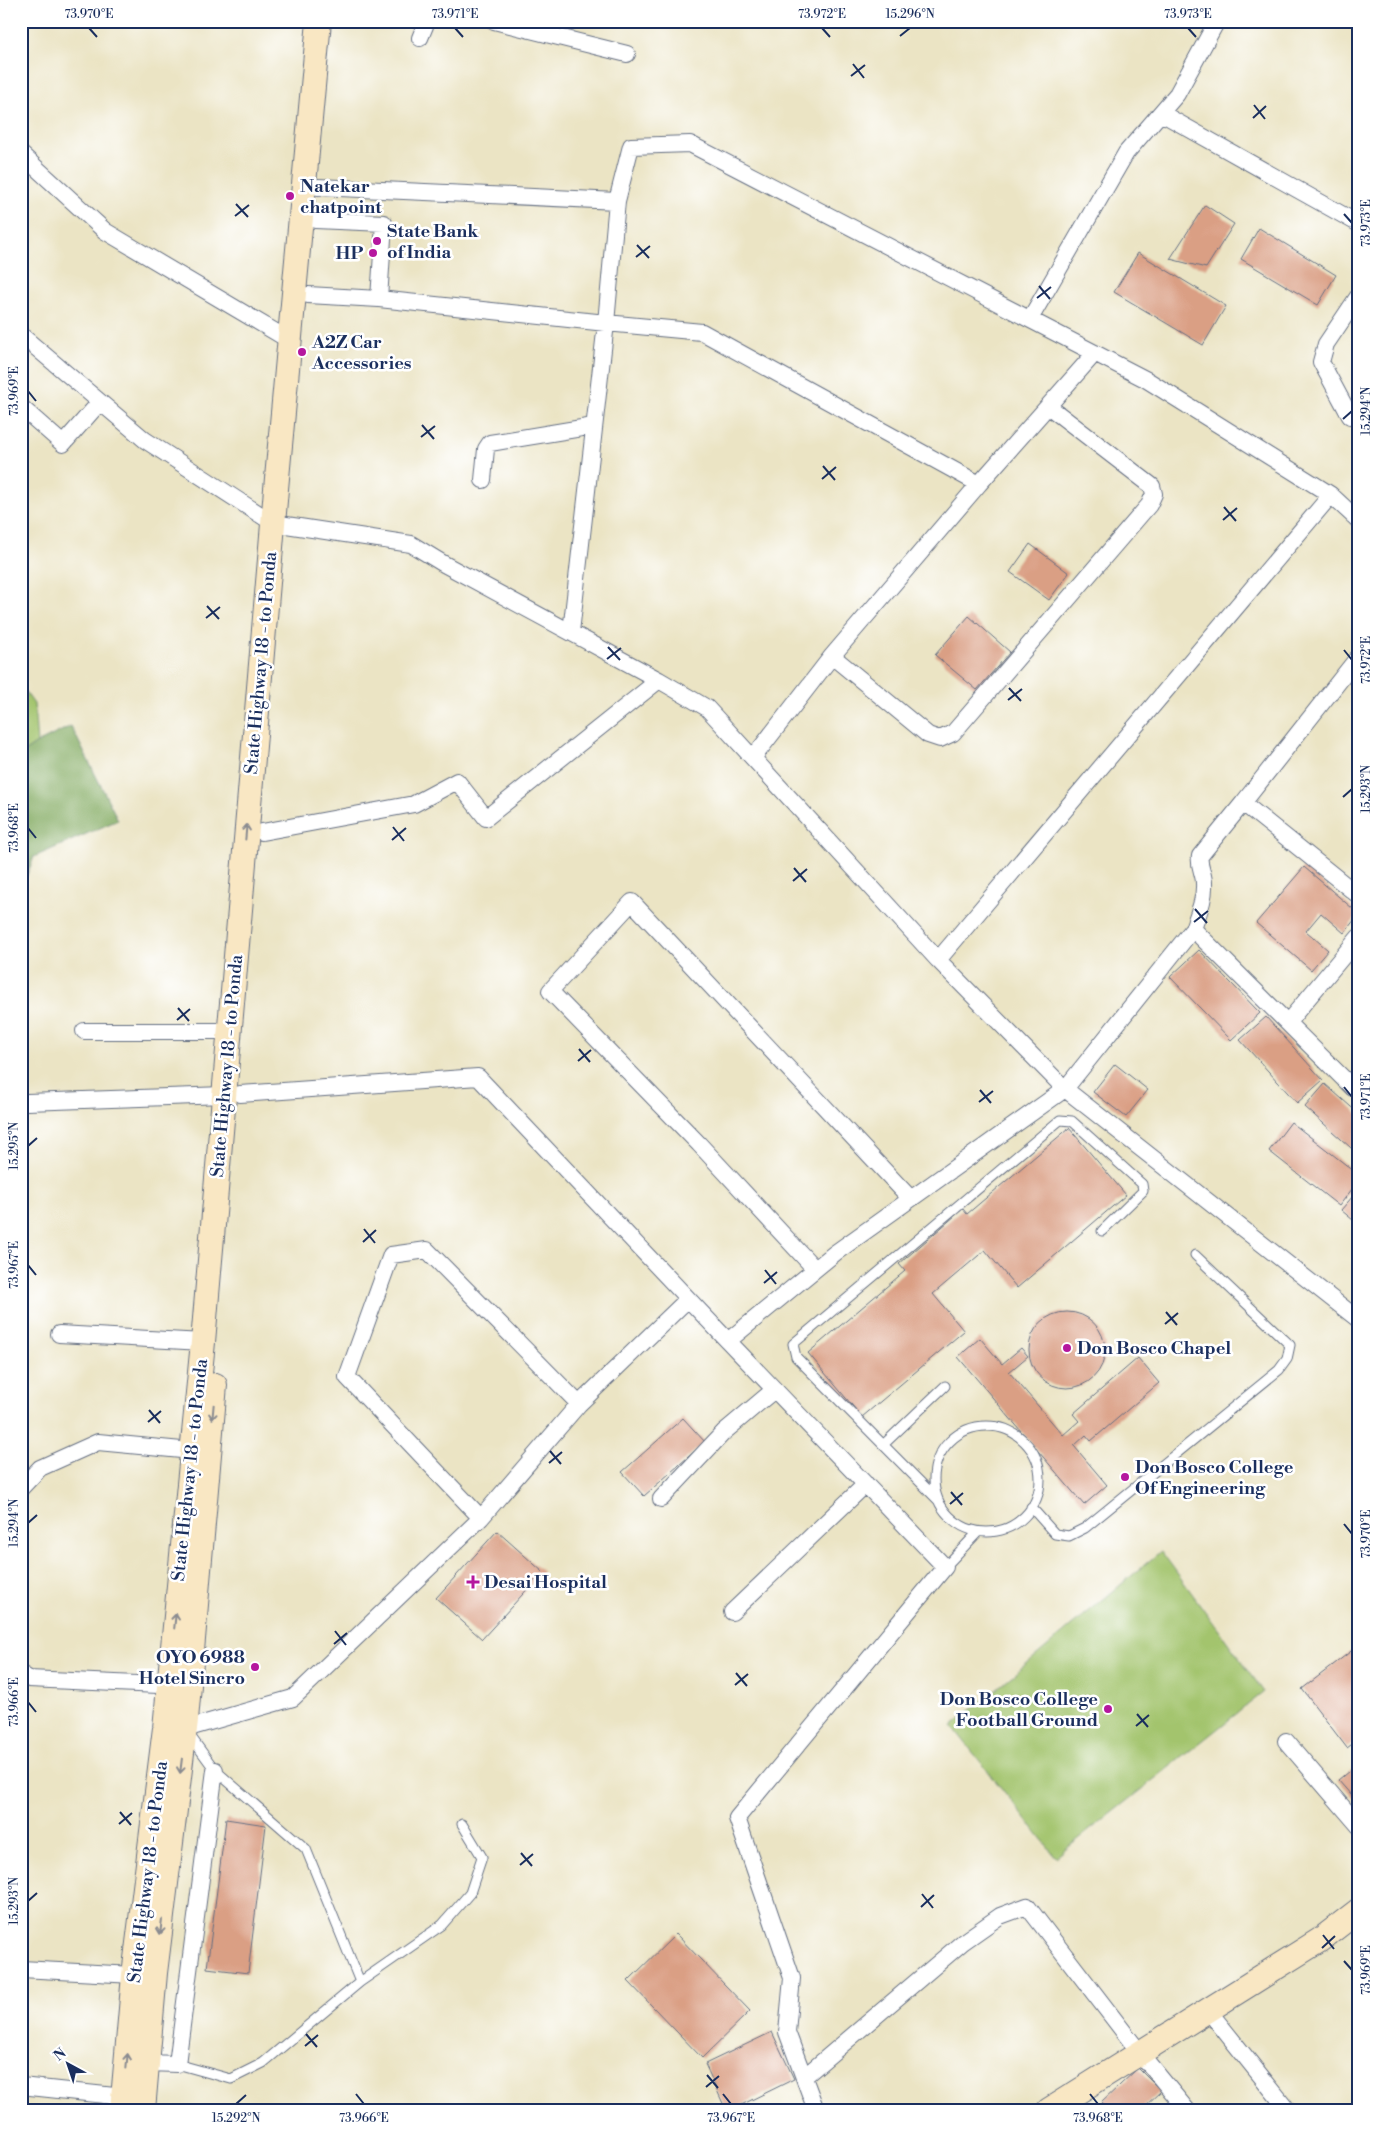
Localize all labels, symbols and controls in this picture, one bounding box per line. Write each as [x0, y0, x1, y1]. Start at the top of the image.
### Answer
text: 73.970°E [65, 7, 113, 22]
text: 73.971°E [432, 7, 478, 22]
text: 73.972°E [798, 7, 846, 22]
text: 15.296°N [885, 7, 935, 22]
text: 73.973°E [1164, 7, 1212, 22]
place label: Natekar chatpoint [300, 175, 382, 219]
marker: Natekar chatpoint [284, 190, 296, 202]
text: 73.973°E [1359, 199, 1374, 247]
place label: State Bank of India [387, 220, 479, 264]
marker: State Bank of India [371, 235, 383, 247]
place label: HP [336, 242, 363, 265]
marker: HP [367, 247, 379, 259]
place label: A2Z Car Accessories [311, 331, 412, 375]
marker: A2Z Car Accessories [296, 346, 308, 358]
text: 73.969°E [7, 366, 22, 416]
text: 15.294°N [1359, 386, 1374, 435]
street label: State Highway 18 - to Ponda [240, 550, 282, 775]
text: 73.972°E [1359, 636, 1374, 684]
text: 15.293°N [1359, 765, 1374, 813]
text: 73.968°E [7, 803, 22, 853]
one-way arrow [242, 824, 251, 840]
street label: State Highway 18 - to Ponda [206, 953, 248, 1178]
text: 73.971°E [1359, 1074, 1374, 1120]
text: 15.295°N [7, 1122, 22, 1170]
text: 73.967°E [7, 1241, 22, 1289]
place label: Don Bosco Chapel [1077, 1337, 1231, 1360]
marker: Don Bosco Chapel [1061, 1342, 1073, 1354]
street label: State Highway 18 - to Ponda [167, 1357, 213, 1582]
one-way arrow [208, 1404, 217, 1420]
place label: Don Bosco College Of Engineering [1135, 1456, 1294, 1500]
marker: Don Bosco College Of Engineering [1119, 1471, 1131, 1483]
text: 15.294°N [7, 1498, 22, 1547]
text: 73.970°E [1359, 1510, 1374, 1558]
place label: Desai Hospital [484, 1571, 607, 1594]
marker: Desai Hospital [466, 1575, 480, 1589]
one-way arrow [170, 1614, 180, 1630]
place label: OYO 6988 Hotel Sincro [139, 1646, 245, 1690]
marker: OYO 6988 Hotel Sincro [249, 1661, 261, 1673]
text: 73.966°E [7, 1677, 22, 1727]
place label: Don Bosco College Football Ground [940, 1688, 1098, 1732]
marker: Don Bosco College Football Ground [1102, 1703, 1114, 1715]
one-way arrow [176, 1757, 186, 1773]
street label: State Highway 18 - to Ponda [123, 1759, 173, 1984]
text: 15.293°N [7, 1877, 22, 1925]
one-way arrow [156, 1919, 166, 1935]
text: 73.969°E [1359, 1945, 1374, 1995]
north arrow [42, 2038, 92, 2088]
text: N [50, 2044, 70, 2065]
one-way arrow [122, 2054, 132, 2070]
text: 15.292°N [212, 2111, 260, 2126]
text: 73.966°E [339, 2111, 389, 2126]
text: 73.967°E [707, 2111, 755, 2126]
text: 73.968°E [1073, 2111, 1123, 2126]

